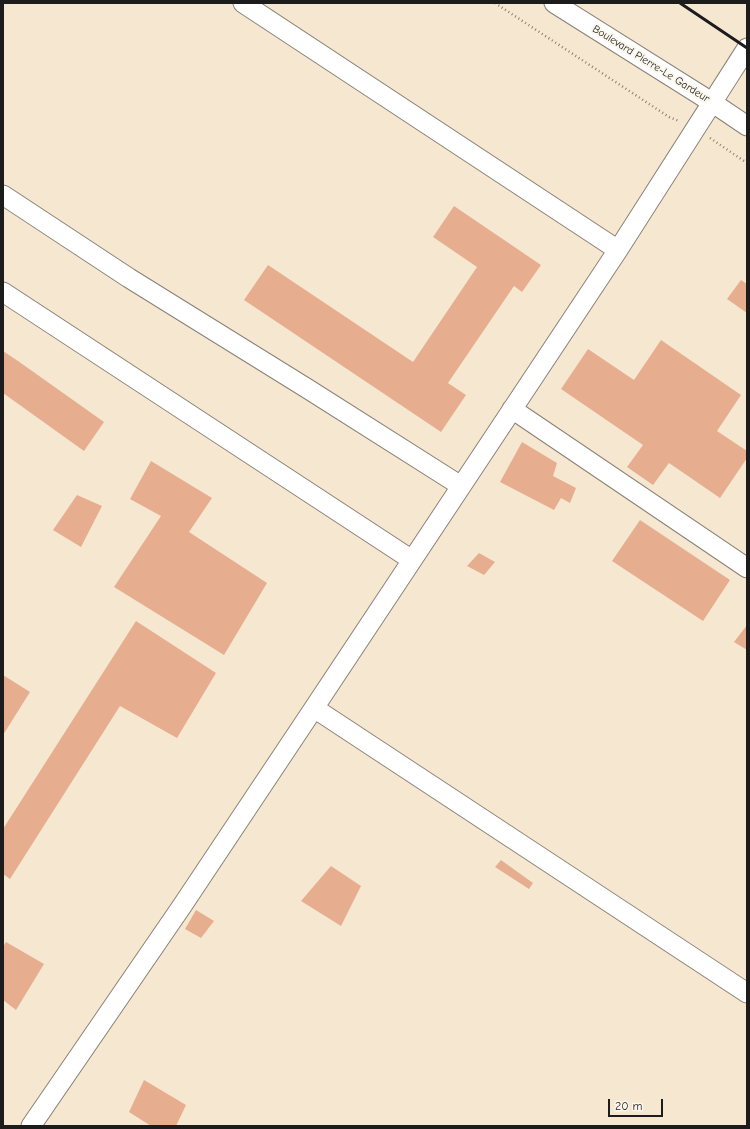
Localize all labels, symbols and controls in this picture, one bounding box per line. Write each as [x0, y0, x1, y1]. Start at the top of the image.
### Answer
street label: Boulevard Pierre-Le Gardeur [590, 22, 712, 106]
scale bar [610, 1091, 665, 1117]
text: 20 m [615, 1099, 643, 1113]

